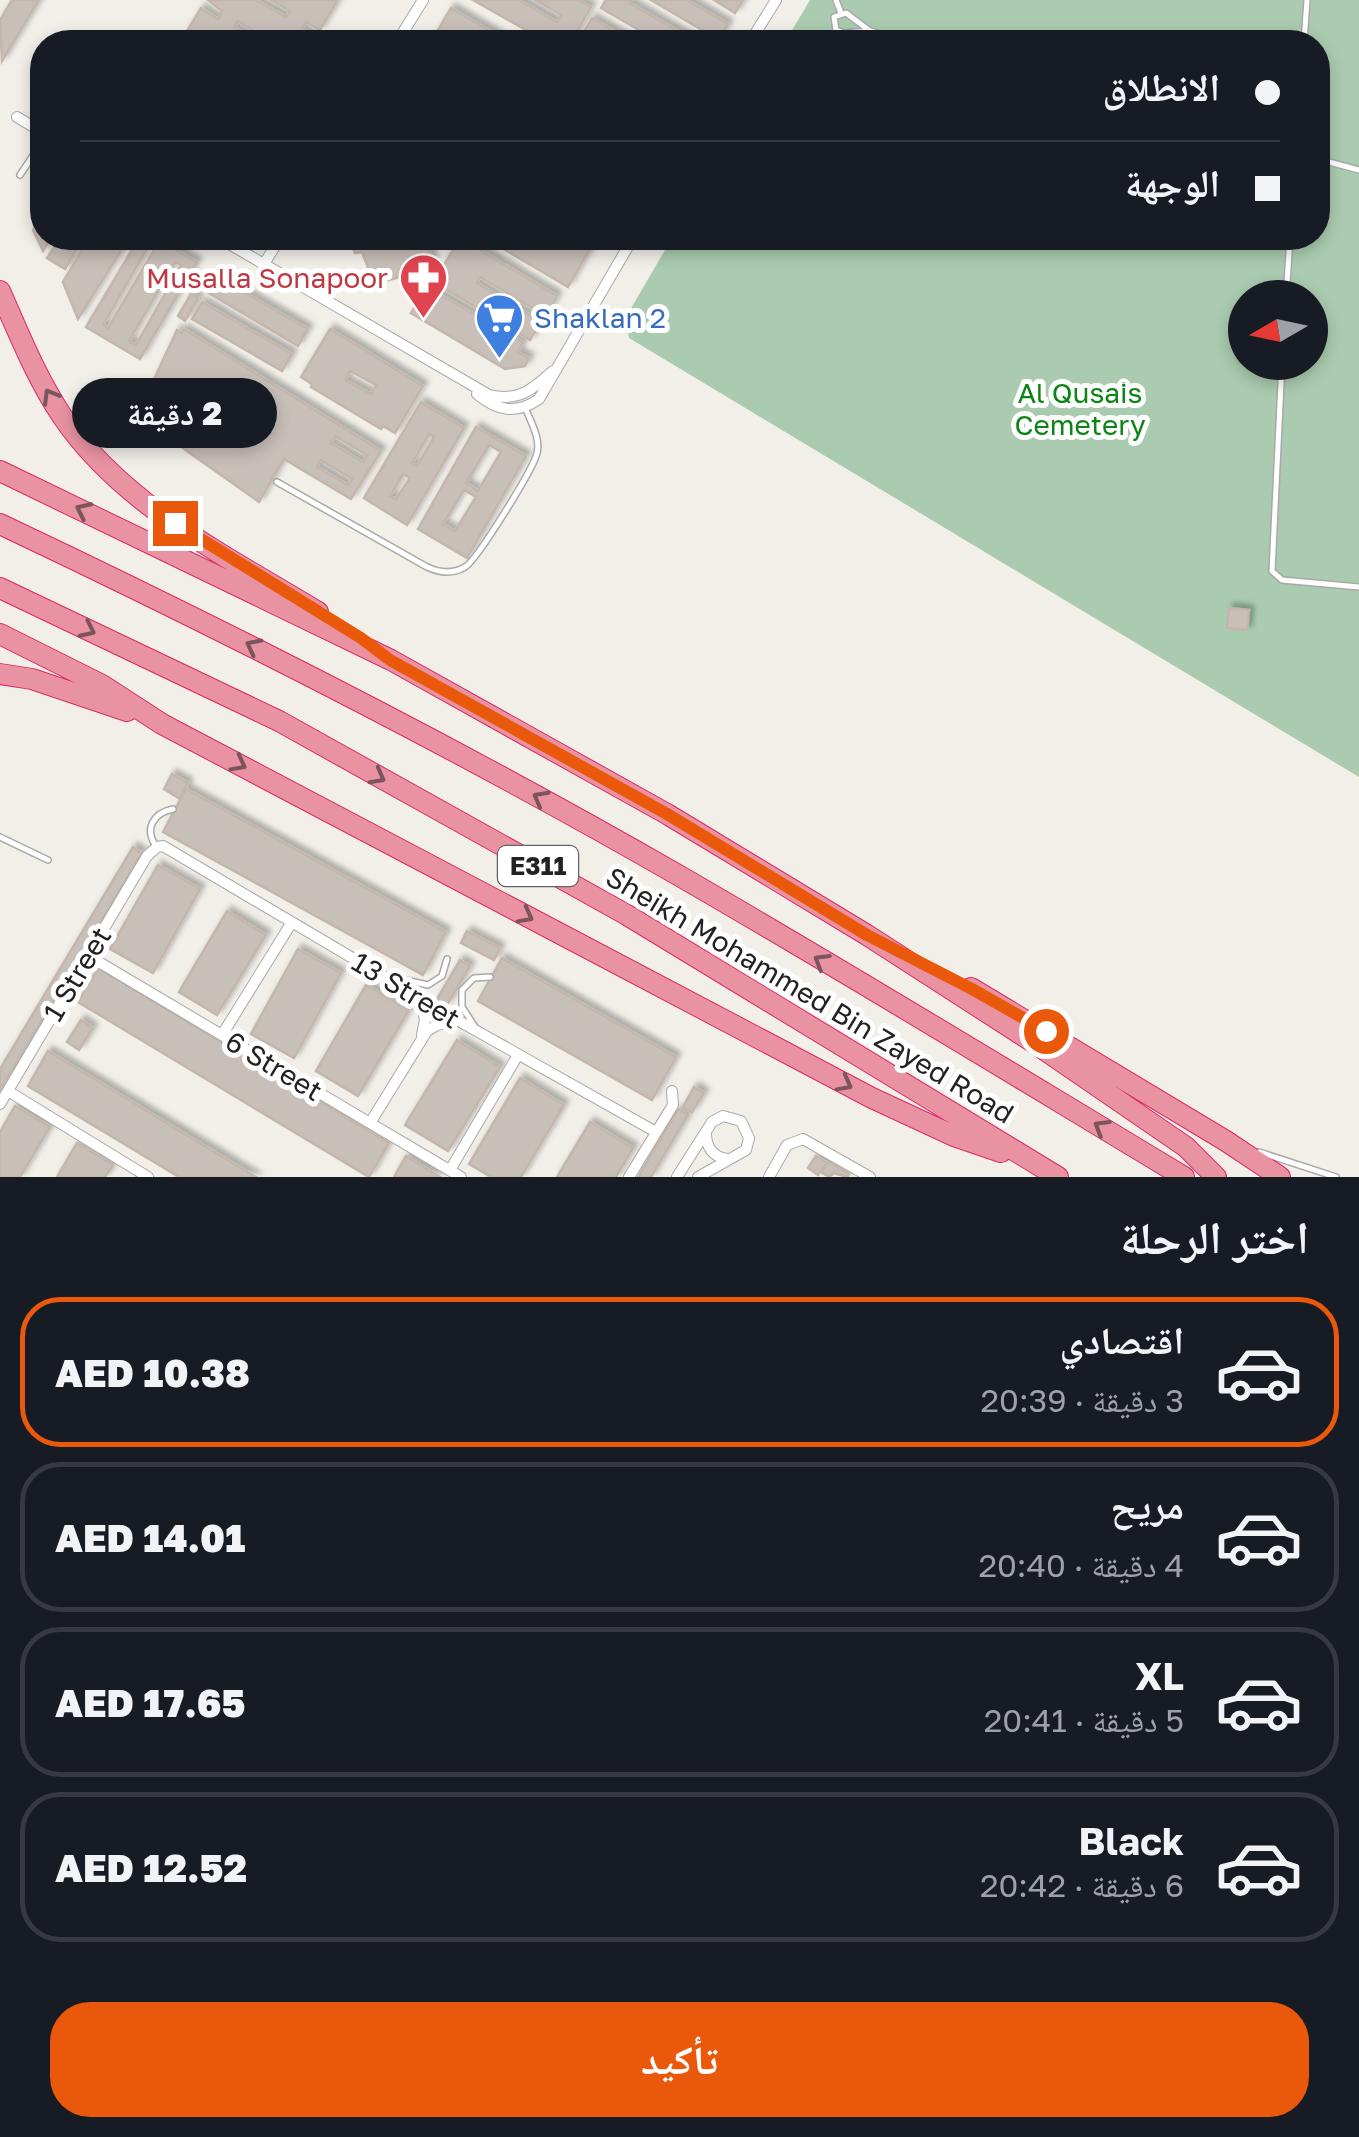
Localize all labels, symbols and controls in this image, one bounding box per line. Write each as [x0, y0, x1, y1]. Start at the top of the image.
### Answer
text: الانطلاق [1102, 64, 1220, 109]
text: الوجهة [1125, 160, 1220, 205]
pharmacy icon: Musalla Sonapoor [397, 252, 449, 320]
place label: Musalla Sonapoor [146, 261, 388, 294]
north arrow [1228, 280, 1328, 380]
map controls [1228, 280, 1328, 380]
supermarket icon: Shaklan 2 [473, 292, 525, 360]
place label: Shaklan 2 [534, 301, 666, 334]
park label: Al Qusais Cemetery [1014, 376, 1146, 441]
callout: 2 دقيقة [72, 378, 278, 448]
one-way arrow [43, 389, 62, 407]
text: 2 دقيقة [127, 394, 222, 432]
route end [153, 501, 198, 546]
one-way arrow [75, 503, 93, 523]
one-way arrow [78, 617, 96, 637]
one-way arrow [246, 639, 264, 658]
one-way arrow [228, 752, 246, 772]
one-way arrow [367, 764, 385, 784]
one-way arrow [533, 791, 551, 811]
road number: E311 [498, 846, 578, 886]
street label: Sheikh Mohammed Bin Zayed Road [600, 859, 1020, 1130]
one-way arrow [516, 904, 534, 923]
street label: 1 Street [36, 921, 117, 1027]
street label: 13 Street [346, 945, 466, 1035]
one-way arrow [814, 954, 832, 973]
route start [1024, 1009, 1069, 1054]
street label: 6 Street [220, 1024, 329, 1107]
one-way arrow [834, 1071, 852, 1091]
one-way arrow [1094, 1120, 1112, 1139]
text: اختر الرحلة [1120, 1210, 1309, 1264]
text: اقتصادي [1060, 1317, 1184, 1362]
icon: car [1214, 1327, 1304, 1417]
text: AED 10.38 [55, 1350, 250, 1395]
text: 3 دقيقة · 20:39 [981, 1381, 1184, 1419]
text: مريح [1110, 1482, 1184, 1527]
icon: car [1214, 1492, 1304, 1582]
text: AED 14.01 [55, 1515, 245, 1560]
text: 4 دقيقة · 20:40 [978, 1546, 1184, 1584]
text: XL [1135, 1653, 1184, 1698]
icon: car [1214, 1657, 1304, 1747]
text: AED 17.65 [55, 1680, 245, 1725]
text: 5 دقيقة · 20:41 [984, 1701, 1184, 1739]
text: Black [1079, 1818, 1184, 1863]
icon: car [1214, 1822, 1304, 1912]
text: AED 12.52 [55, 1845, 247, 1890]
text: 6 دقيقة · 20:42 [980, 1866, 1184, 1904]
button: تأكيد [50, 2002, 1309, 2117]

